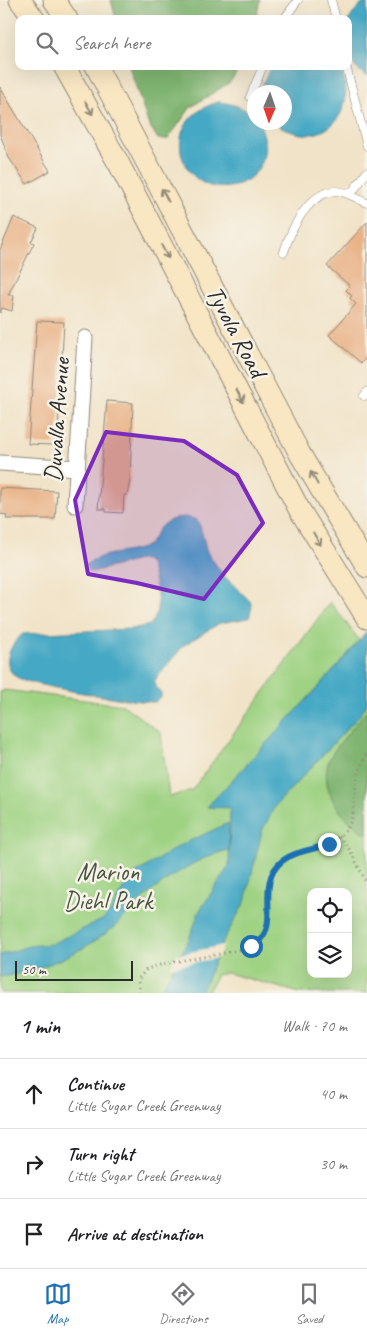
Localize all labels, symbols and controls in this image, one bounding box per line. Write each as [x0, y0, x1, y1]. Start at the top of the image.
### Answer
search box [15, 15, 352, 70]
icon: search [33, 29, 61, 57]
text: Search here [73, 31, 150, 55]
north arrow [247, 85, 292, 130]
one-way arrow [84, 101, 94, 116]
one-way arrow [160, 187, 170, 202]
one-way arrow [161, 244, 170, 259]
street label: Tyvola Road [199, 280, 275, 386]
street label: Duvalla Avenue [37, 355, 77, 483]
one-way arrow [236, 388, 245, 403]
one-way arrow [308, 471, 318, 486]
one-way arrow [312, 532, 322, 547]
route end [318, 833, 341, 856]
park label: Marion Diehl Park [64, 856, 154, 917]
map controls [307, 888, 352, 978]
button: locate [307, 888, 352, 933]
button: layers [307, 933, 352, 978]
route start [240, 935, 263, 958]
scale bar [15, 958, 132, 981]
text: 50 m [22, 961, 46, 978]
text: 1 min [20, 1013, 60, 1039]
text: Walk · 70 m [282, 1016, 347, 1036]
text: Continue [67, 1072, 124, 1096]
icon: ahead [20, 1080, 48, 1108]
text: 40 m [320, 1084, 347, 1104]
text: Little Sugar Creek Greenway [67, 1096, 221, 1116]
text: Turn right [67, 1142, 134, 1166]
icon: right [20, 1150, 48, 1178]
text: 30 m [320, 1154, 347, 1174]
text: Little Sugar Creek Greenway [67, 1166, 221, 1186]
icon: arrive [20, 1220, 48, 1248]
text: Arrive at destination [67, 1222, 203, 1246]
tab: Map [44, 1280, 72, 1327]
tab: Directions [159, 1280, 208, 1327]
tab: Saved [295, 1280, 323, 1327]

